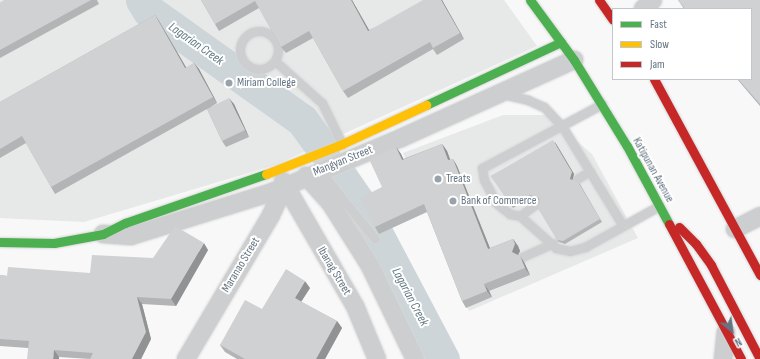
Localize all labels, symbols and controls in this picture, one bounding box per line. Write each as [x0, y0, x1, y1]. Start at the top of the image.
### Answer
legend [612, 8, 752, 80]
text: Fast [650, 17, 667, 32]
water label: Lagarian Creek [165, 19, 227, 69]
text: Slow [650, 37, 669, 52]
text: Jam [650, 57, 665, 72]
place label: Miriam College [237, 76, 296, 90]
marker: Miriam College [224, 78, 234, 88]
street label: Katipunan Avenue [629, 135, 677, 205]
street label: Mangyan Street [311, 143, 375, 179]
place label: Treats [446, 172, 471, 186]
marker: Treats [433, 174, 443, 184]
place label: Bank of Commerce [461, 194, 537, 208]
marker: Bank of Commerce [448, 196, 458, 206]
street label: Maranao Street [219, 235, 263, 295]
street label: Ibanag Street [314, 244, 354, 298]
water label: Lagarian Creek [388, 265, 432, 329]
north arrow [712, 311, 752, 351]
text: N [732, 335, 744, 349]

